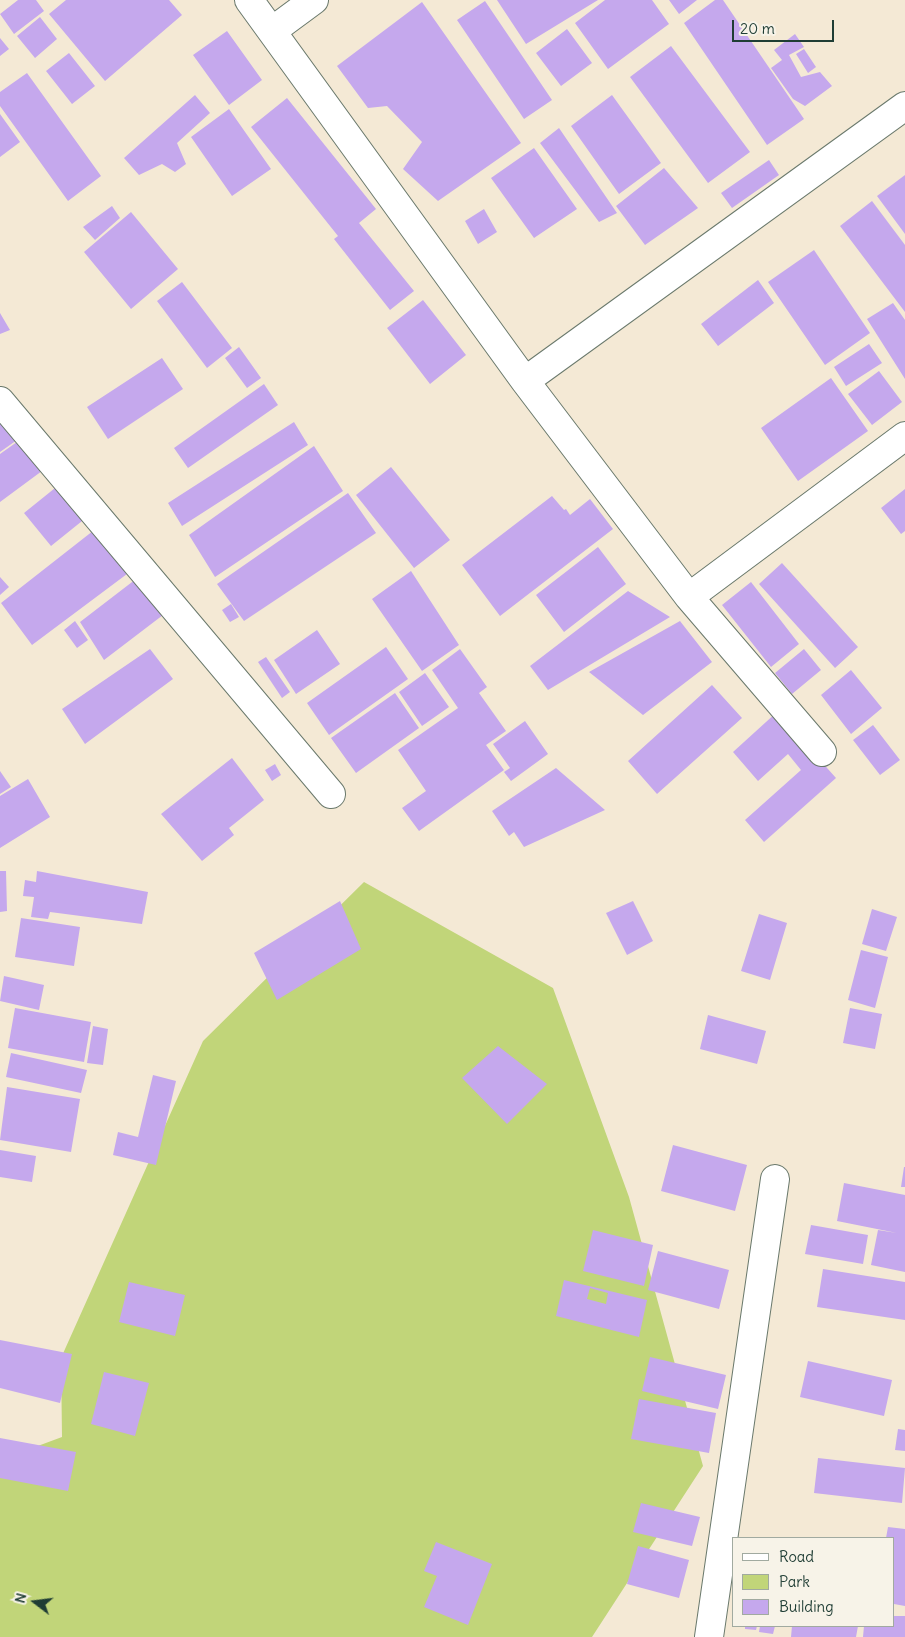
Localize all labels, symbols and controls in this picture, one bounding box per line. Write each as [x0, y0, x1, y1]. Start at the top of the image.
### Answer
scale bar [735, 10, 838, 42]
text: 20 m [740, 19, 775, 38]
legend [732, 1537, 895, 1627]
text: Road [779, 1547, 814, 1566]
text: Park [779, 1572, 810, 1591]
north arrow [10, 1577, 60, 1627]
text: N [11, 1591, 30, 1605]
text: Building [779, 1597, 834, 1616]

